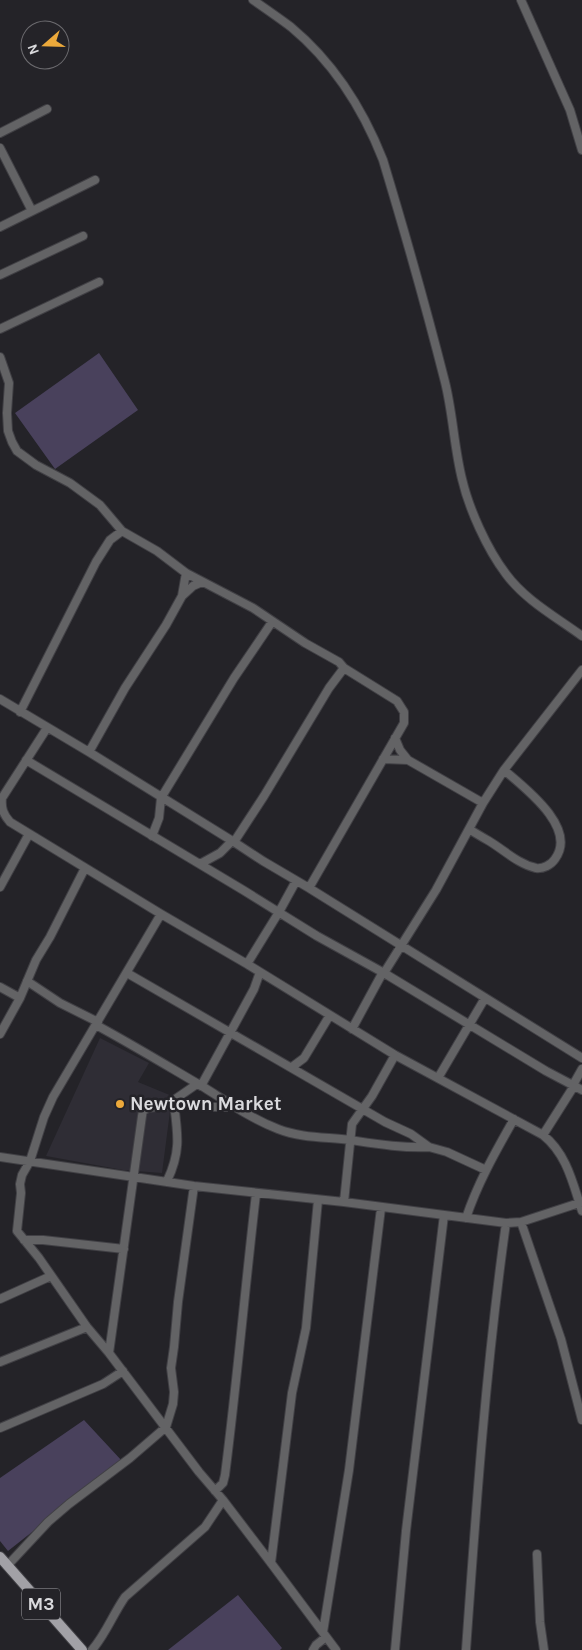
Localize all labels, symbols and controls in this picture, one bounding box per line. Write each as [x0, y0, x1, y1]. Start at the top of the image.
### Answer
north arrow [20, 20, 70, 70]
text: N [24, 42, 43, 57]
place label: Newtown Market [130, 1093, 281, 1115]
marker: Newtown Market [114, 1098, 126, 1110]
road number: M3 [22, 1588, 60, 1620]

